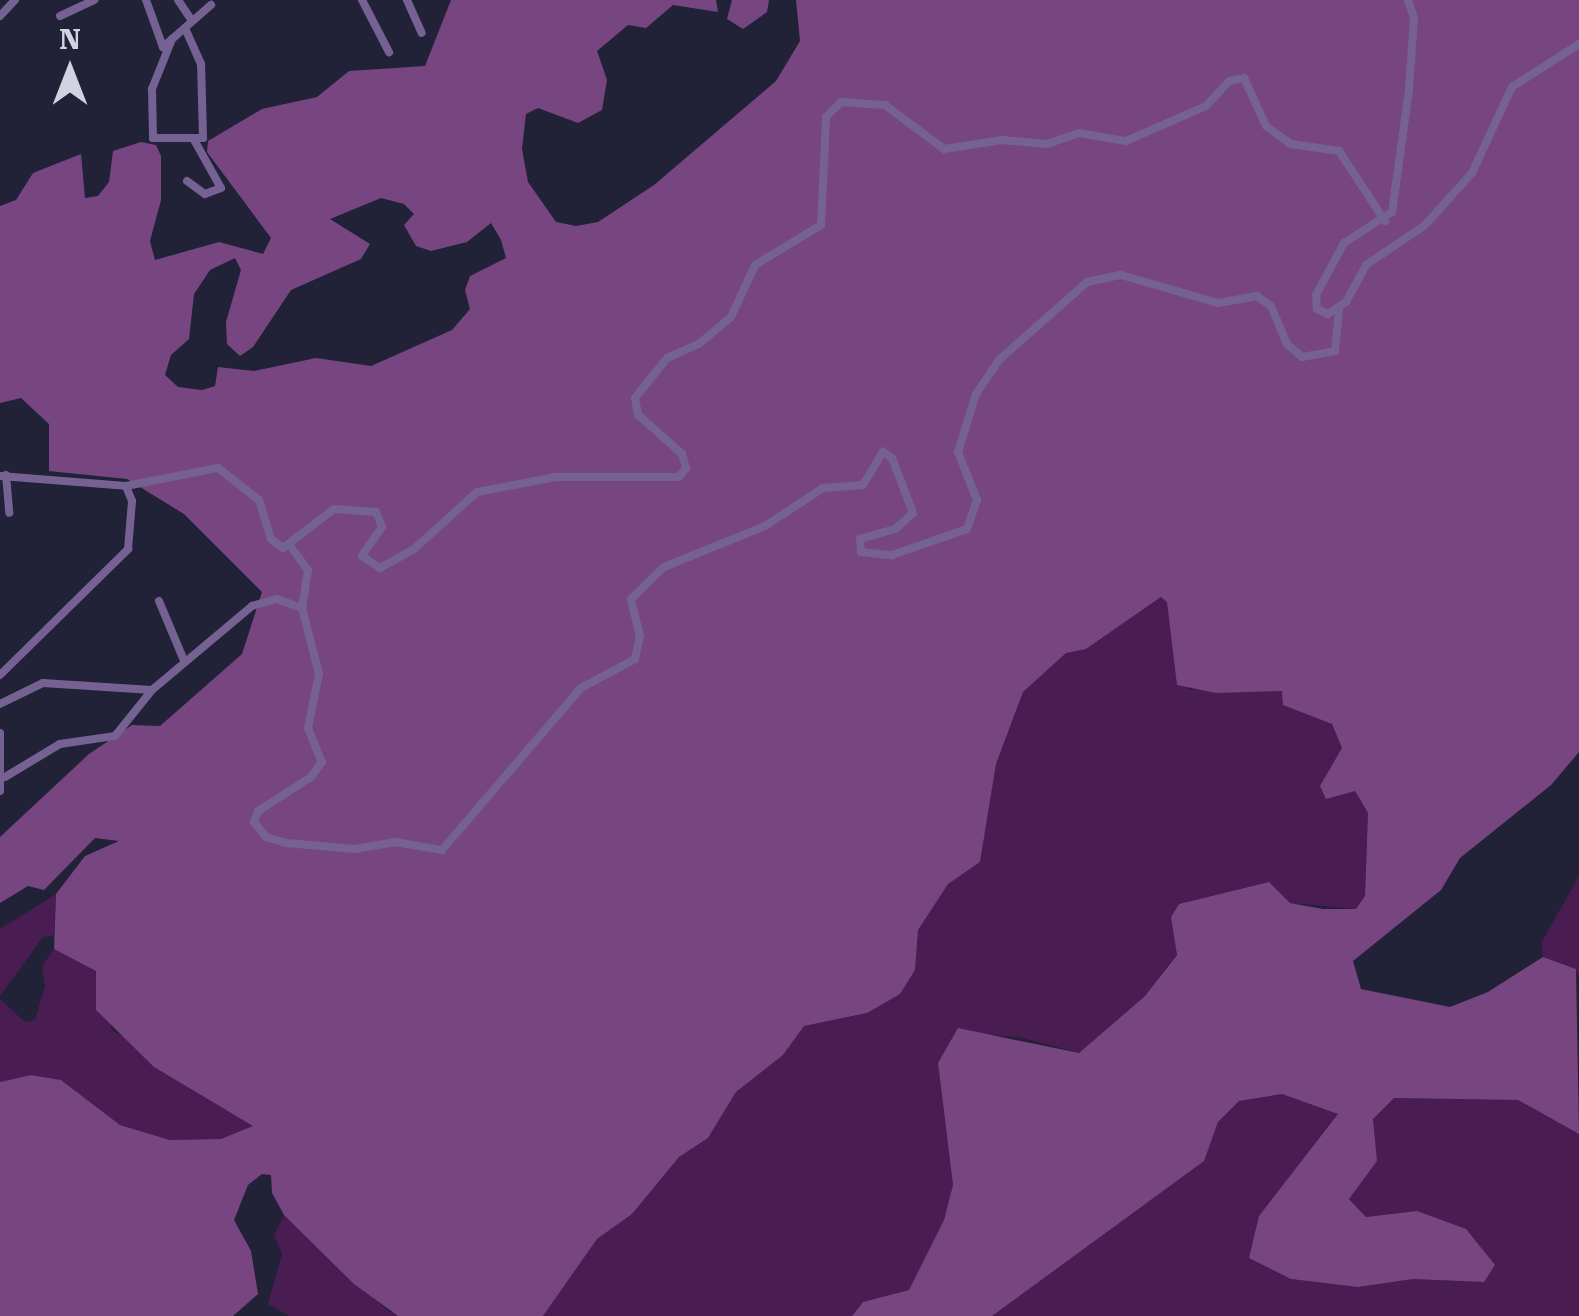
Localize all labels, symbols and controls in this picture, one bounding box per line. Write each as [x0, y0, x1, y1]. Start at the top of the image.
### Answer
north arrow [20, 20, 120, 120]
text: N [59, 23, 81, 56]

